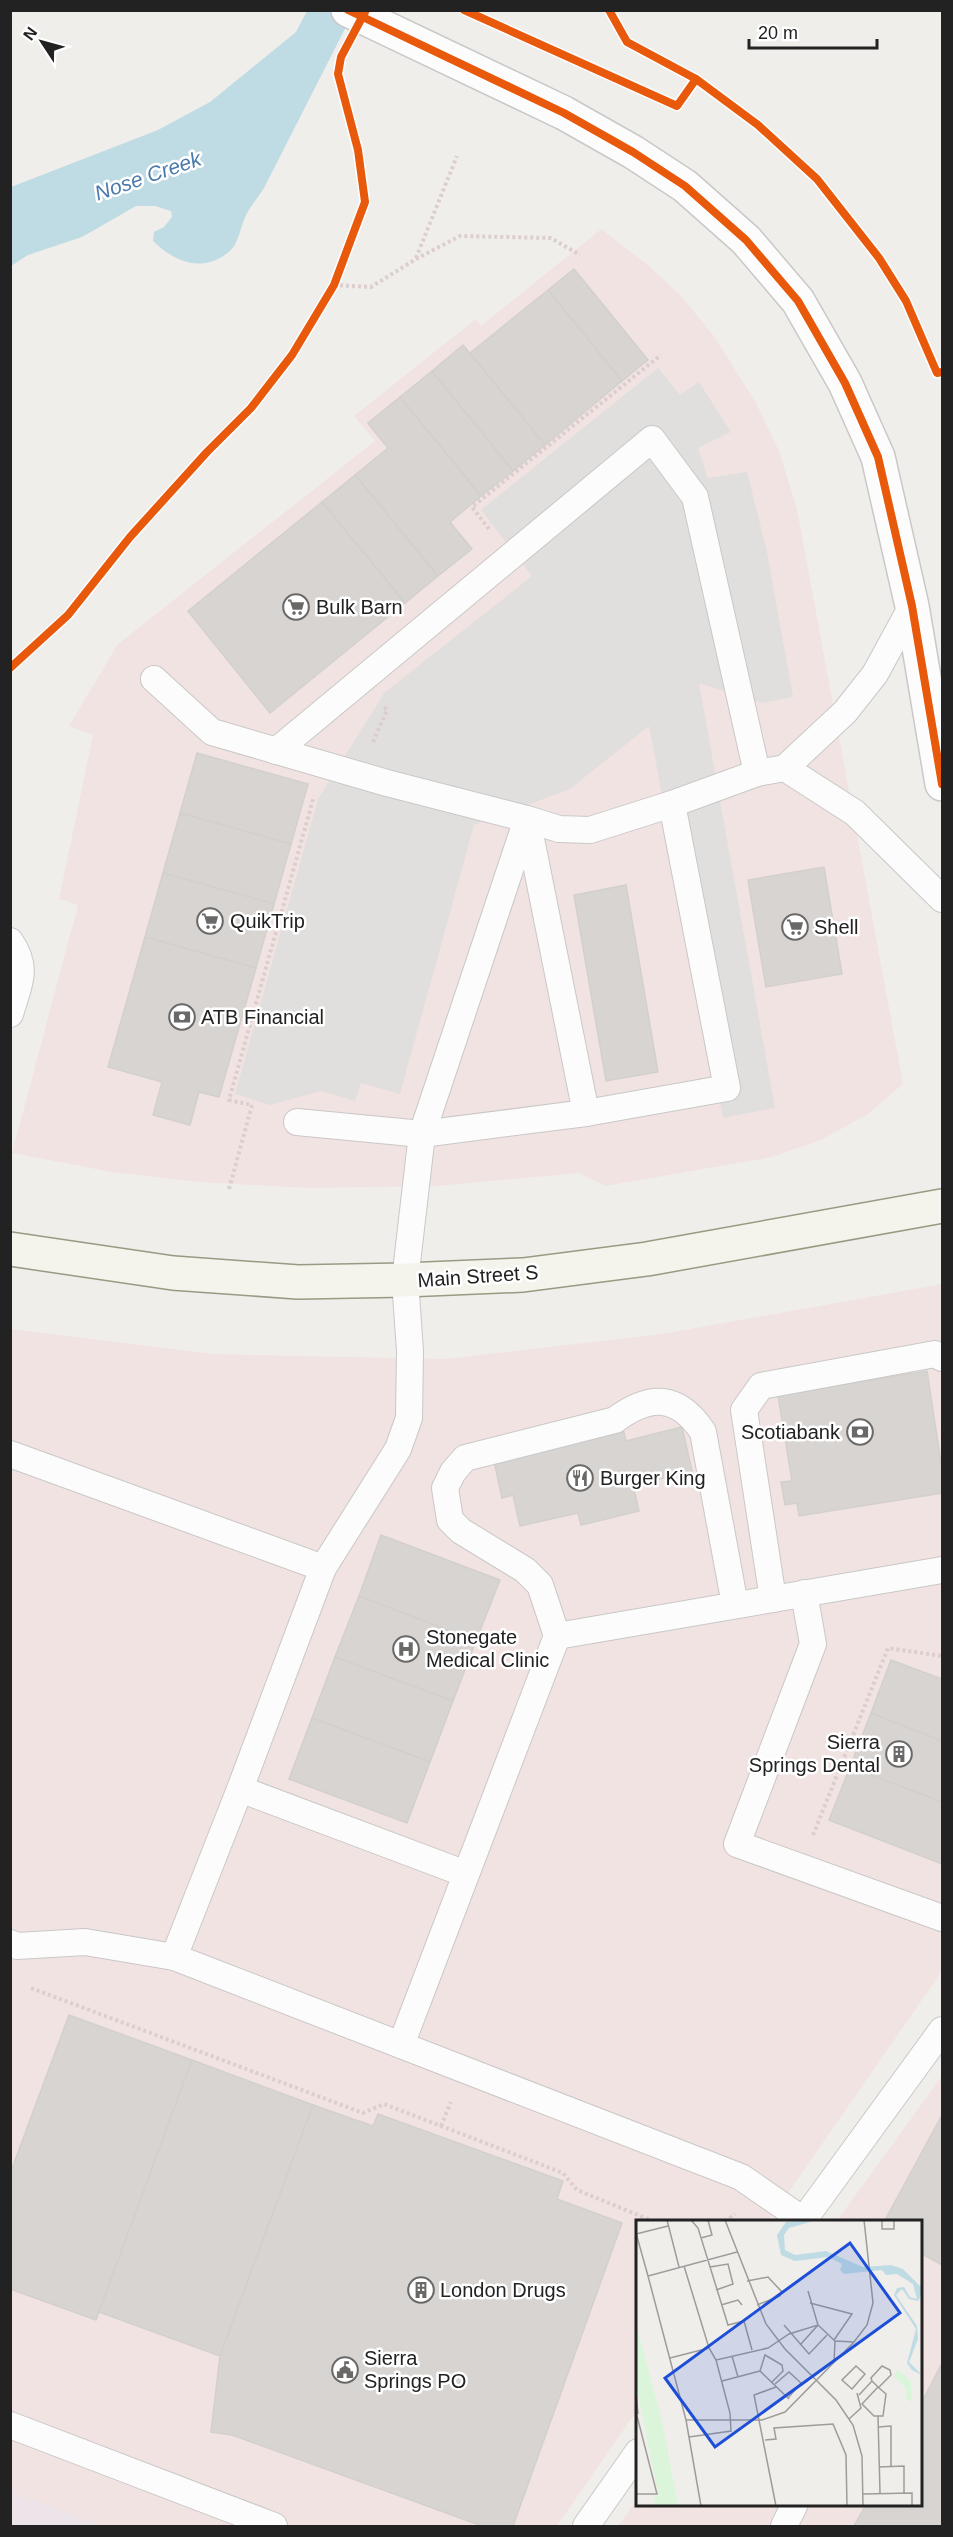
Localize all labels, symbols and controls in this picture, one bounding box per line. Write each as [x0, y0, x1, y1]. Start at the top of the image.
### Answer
north arrow [12, 12, 72, 72]
scale bar [749, 12, 876, 50]
text: 20 m [758, 23, 798, 43]
text: N [20, 24, 41, 43]
water label: Nose Creek [92, 146, 205, 204]
supermarket icon: Bulk Barn [281, 592, 311, 622]
place label: Bulk Barn [316, 596, 403, 618]
supermarket icon: QuikTrip [195, 906, 225, 936]
place label: QuikTrip [230, 910, 305, 932]
supermarket icon: Shell [780, 912, 810, 942]
place label: Shell [814, 916, 858, 938]
bank icon: ATB Financial [167, 1002, 197, 1032]
place label: ATB Financial [201, 1006, 324, 1028]
street label: Main Street S [417, 1261, 539, 1291]
bank icon: Scotiabank [845, 1417, 875, 1447]
place label: Scotiabank [741, 1421, 841, 1443]
restaurant icon: Burger King [565, 1463, 595, 1493]
place label: Burger King [600, 1467, 706, 1489]
place label: Stonegate Medical Clinic [426, 1626, 549, 1671]
hospital icon: Stonegate Medical Clinic [391, 1634, 421, 1664]
place label: Sierra Springs Dental [749, 1731, 881, 1776]
building icon: Sierra Springs Dental [884, 1739, 914, 1769]
inset map [636, 2220, 923, 2507]
building icon: London Drugs [406, 2275, 436, 2305]
place label: London Drugs [440, 2279, 566, 2301]
place label: Sierra Springs PO [364, 2347, 466, 2392]
public building icon: Sierra Springs PO [330, 2355, 360, 2385]

